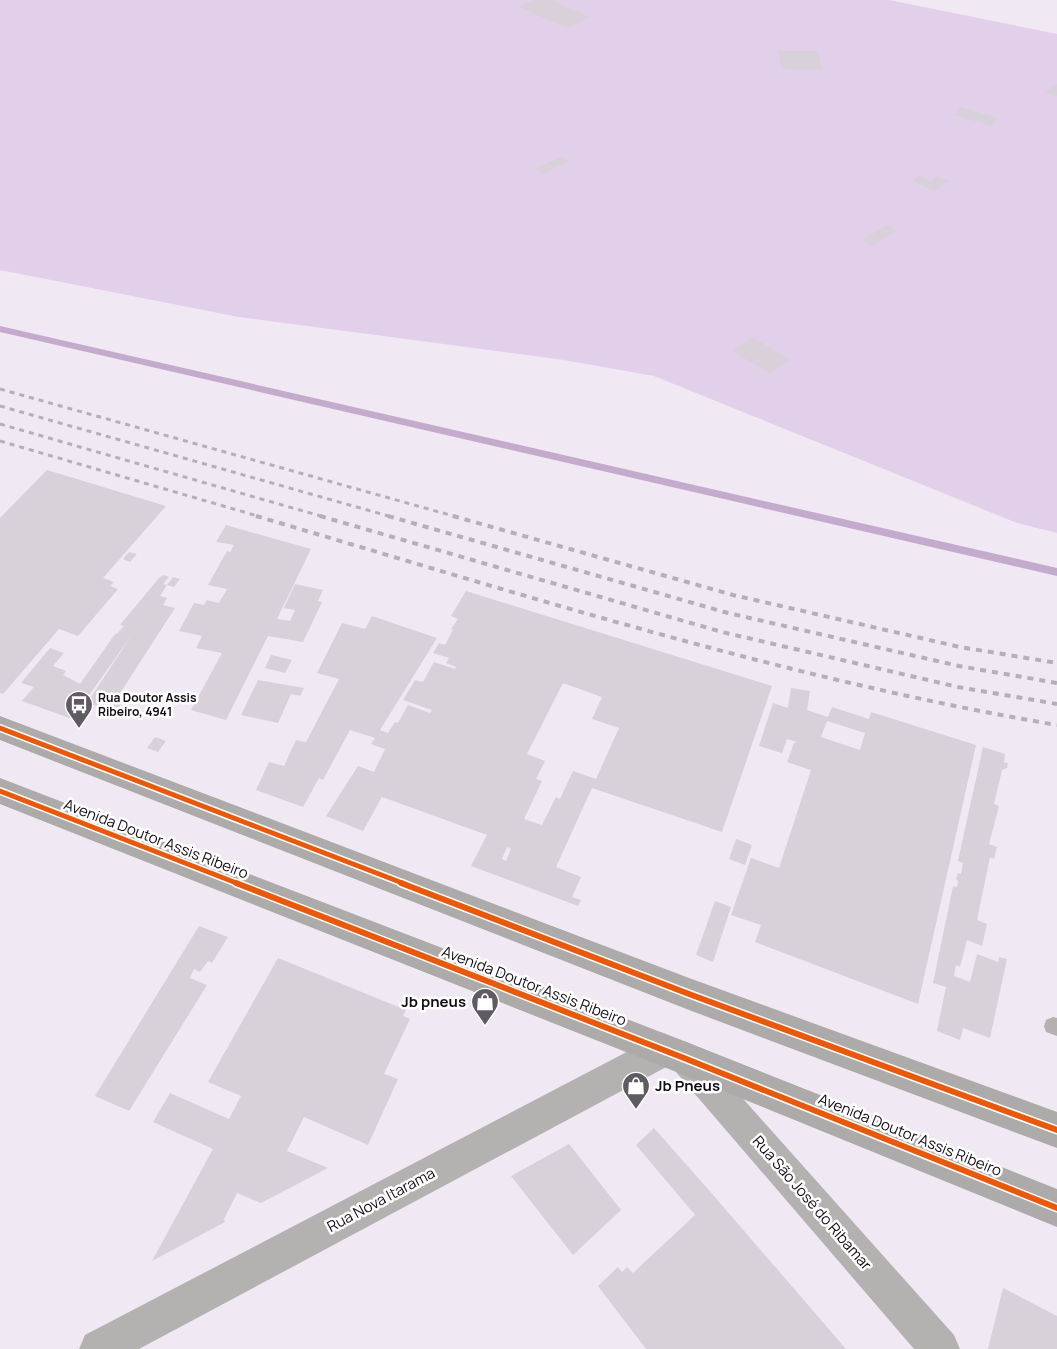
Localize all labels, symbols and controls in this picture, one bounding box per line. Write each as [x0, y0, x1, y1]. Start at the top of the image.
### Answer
place label: Rua Doutor Assis Ribeiro, 4941 [98, 689, 197, 720]
bus stop icon: Rua Doutor Assis Ribeiro, 4941 [64, 690, 94, 729]
street label: Avenida Doutor Assis Ribeiro [61, 794, 252, 884]
street label: Avenida Doutor Assis Ribeiro [439, 941, 630, 1031]
shop icon: Jb pneus [470, 987, 500, 1026]
place label: Jb pneus [401, 991, 466, 1012]
shop icon: Jb Pneus [621, 1071, 651, 1110]
place label: Jb Pneus [655, 1075, 720, 1096]
street label: Avenida Doutor Assis Ribeiro [815, 1088, 1005, 1181]
street label: Rua São José do Ribamar [748, 1131, 877, 1275]
street label: Rua Nova Itarama [323, 1162, 438, 1237]

